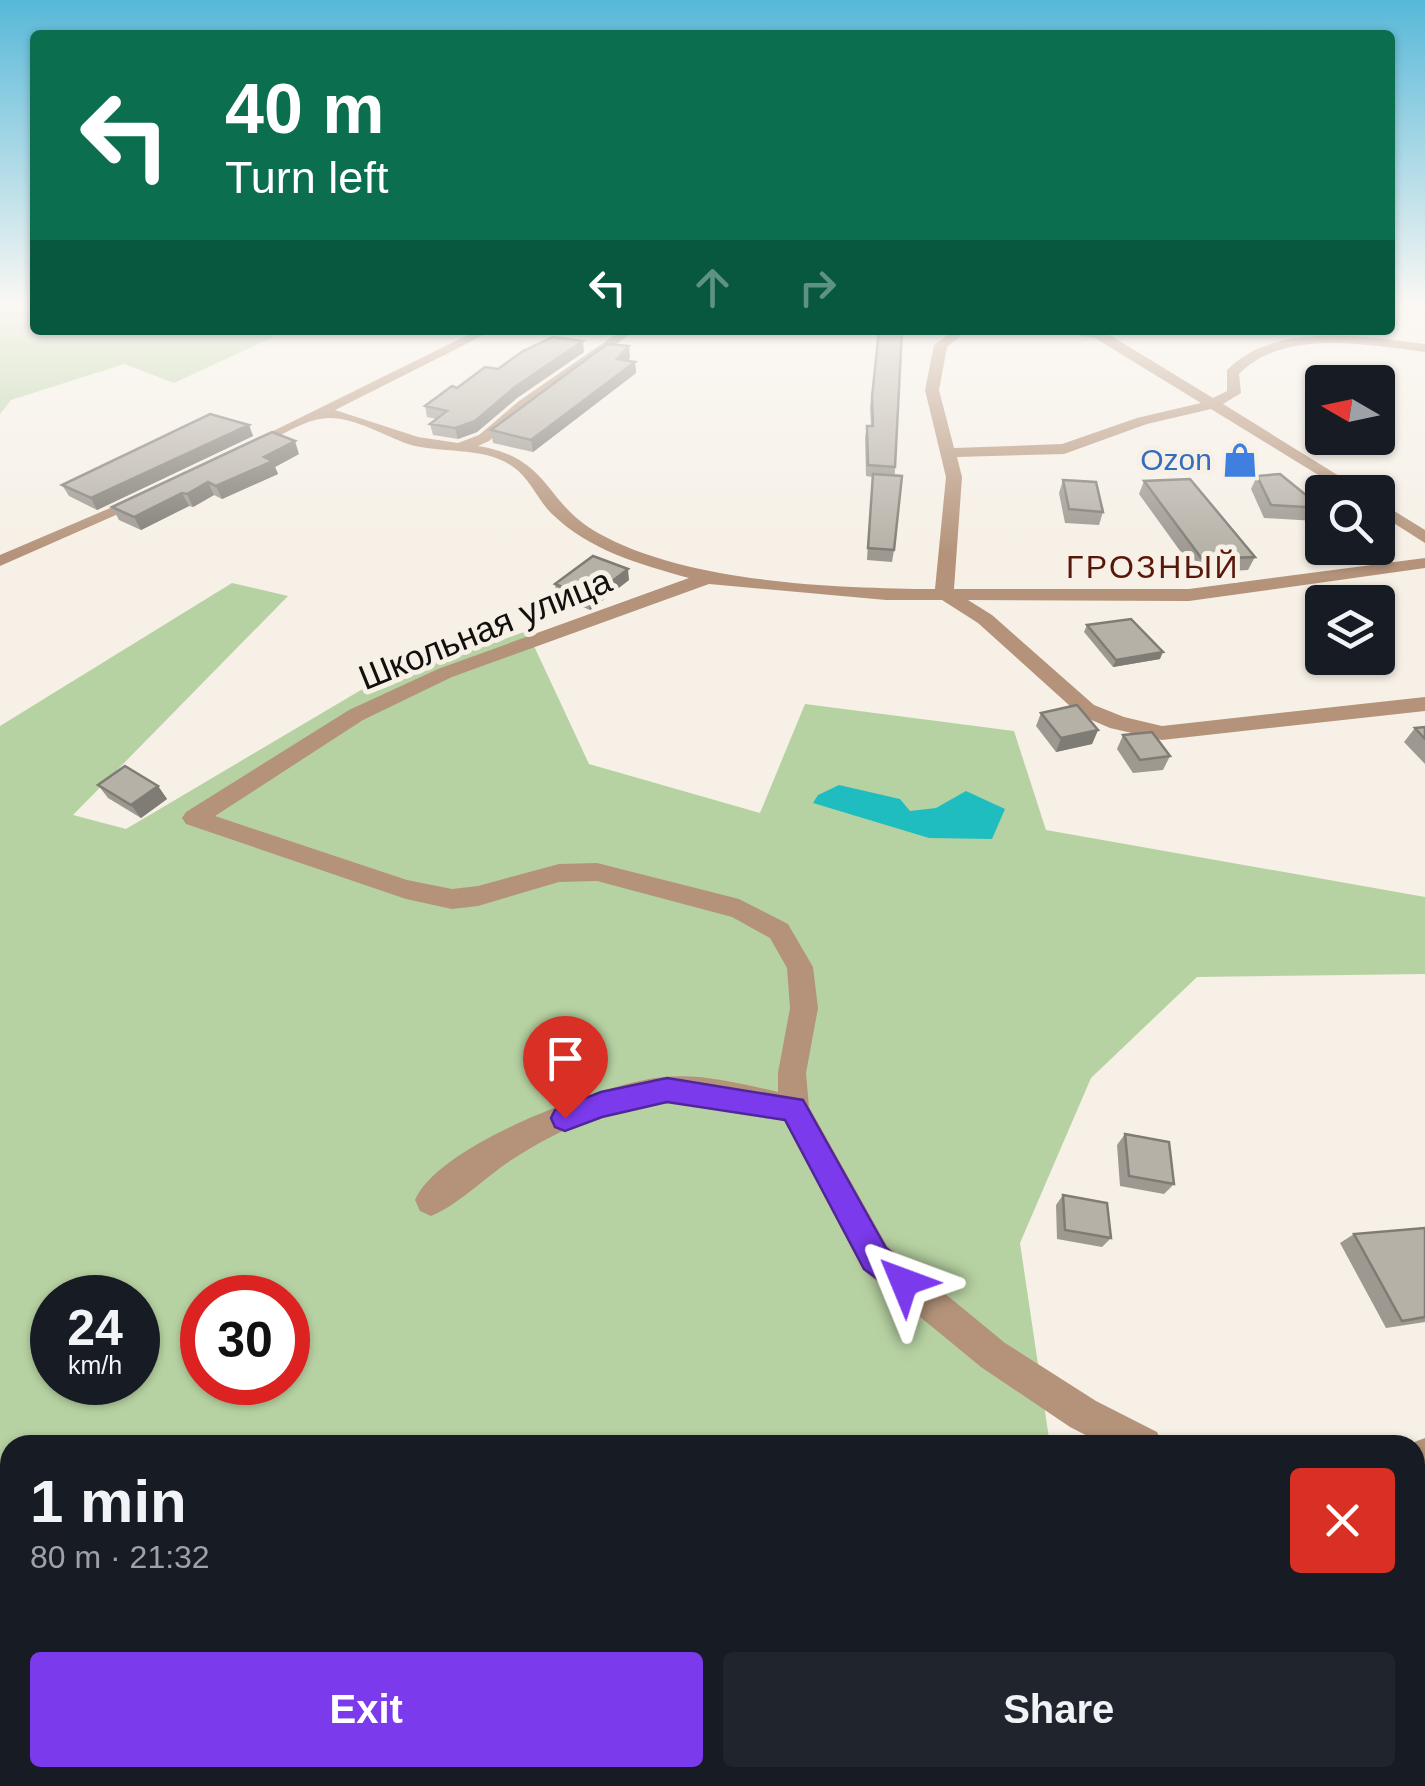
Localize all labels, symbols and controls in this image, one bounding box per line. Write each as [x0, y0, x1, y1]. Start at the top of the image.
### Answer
icon: left [60, 70, 190, 200]
text: 40 m [225, 70, 385, 148]
text: Turn left [225, 152, 388, 203]
icon: left [580, 260, 635, 315]
icon: ahead [685, 260, 740, 315]
icon: right [790, 260, 845, 315]
north arrow [1305, 365, 1395, 455]
map controls [1305, 365, 1395, 675]
shop icon: Ozon [1221, 441, 1259, 479]
place label: Ozon [1140, 443, 1212, 476]
button: search [1305, 475, 1395, 565]
district label: ГРОЗНЫЙ [1066, 549, 1240, 585]
street label: Школьная улица [353, 560, 617, 697]
button: layers [1305, 585, 1395, 675]
pin [523, 1016, 608, 1119]
icon: arrive [538, 1031, 593, 1086]
position arrow [852, 1230, 956, 1334]
speed limit sign: 30 [180, 1275, 310, 1405]
text: 24 [67, 1300, 123, 1356]
text: km/h [68, 1351, 122, 1379]
text: 1 min [30, 1468, 187, 1535]
button: close [1290, 1468, 1395, 1573]
text: 80 m · 21:32 [30, 1539, 210, 1575]
button: Exit [30, 1652, 703, 1767]
button: Share [723, 1652, 1395, 1767]

